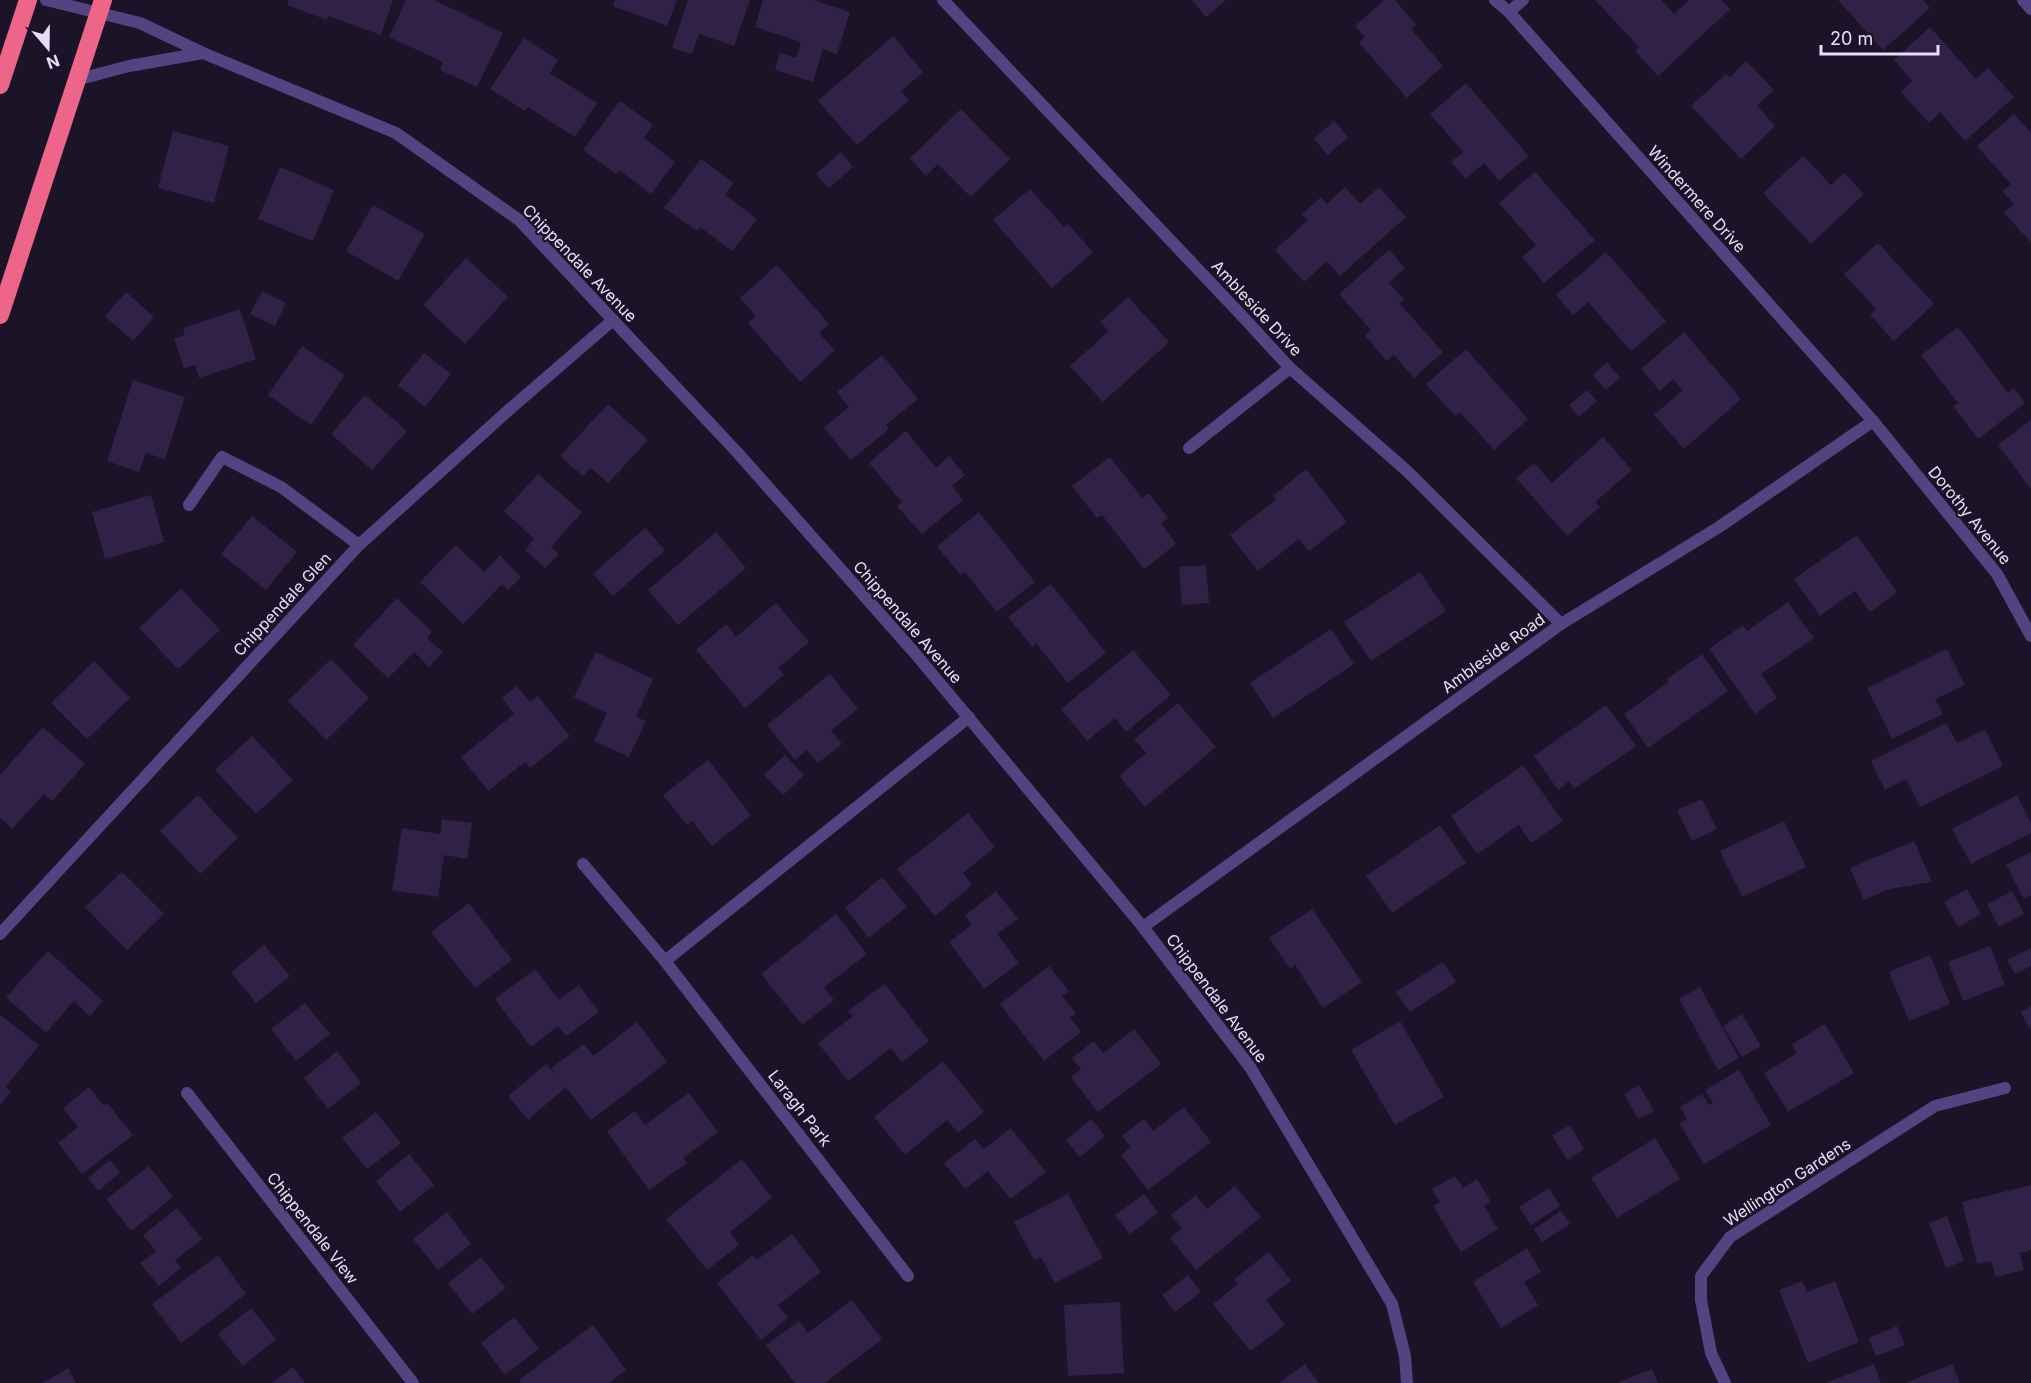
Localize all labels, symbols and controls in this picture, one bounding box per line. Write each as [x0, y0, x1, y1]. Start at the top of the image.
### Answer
north arrow [18, 18, 78, 78]
scale bar [1821, 18, 1938, 56]
text: 20 m [1830, 28, 1873, 49]
text: N [44, 51, 62, 74]
street label: Windermere Drive [1644, 141, 1750, 257]
street label: Chippendale Avenue [519, 200, 641, 326]
street label: Ambleside Drive [1208, 256, 1306, 360]
street label: Dorothy Avenue [1924, 462, 2016, 568]
street label: Chippendale Glen [229, 548, 335, 660]
street label: Chippendale Avenue [849, 557, 967, 687]
street label: Ambleside Road [1438, 609, 1548, 697]
street label: Chippendale Avenue [1162, 930, 1272, 1066]
street label: Laragh Park [764, 1066, 836, 1150]
street label: Wellington Gardens [1720, 1133, 1854, 1231]
street label: Chippendale View [263, 1168, 363, 1288]

